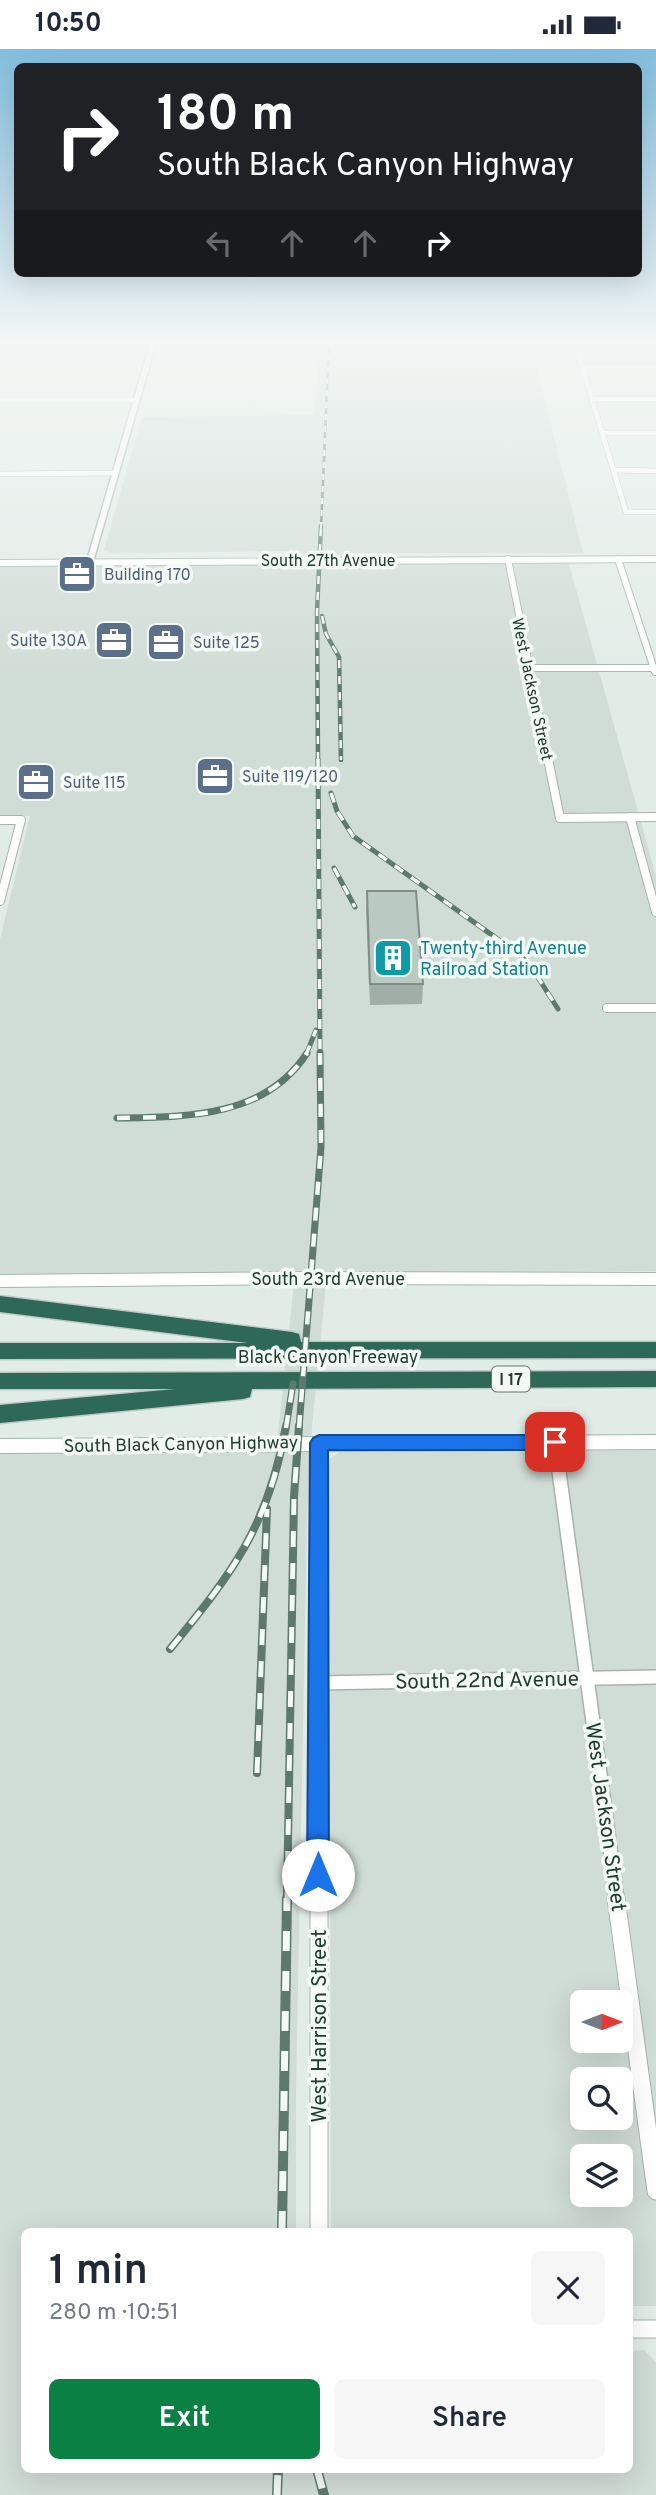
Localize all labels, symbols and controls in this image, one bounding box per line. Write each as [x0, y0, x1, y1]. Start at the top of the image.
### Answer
text: 10:50 [35, 8, 102, 41]
text: 180 m [157, 86, 294, 148]
icon: right [42, 91, 133, 182]
text: South Black Canyon Highway [157, 147, 574, 187]
icon: left [200, 224, 238, 262]
icon: ahead [273, 224, 311, 262]
icon: ahead [346, 224, 384, 262]
icon: right [419, 224, 457, 262]
street label: South 27th Avenue [261, 552, 395, 572]
office icon: Building 170 [56, 553, 98, 595]
place label: Building 170 [104, 566, 191, 586]
street label: West Jackson Street [506, 616, 556, 763]
office icon: Suite 130A [93, 619, 135, 661]
office icon: Suite 125 [145, 621, 187, 663]
place label: Suite 130A [10, 632, 87, 652]
place label: Suite 125 [193, 634, 260, 654]
office icon: Suite 119/120 [194, 755, 236, 797]
office icon: Suite 115 [15, 761, 57, 803]
place label: Suite 119/120 [242, 768, 338, 788]
place label: Suite 115 [63, 774, 126, 794]
building icon: Twenty-third Avenue Railroad Station [372, 937, 414, 979]
place label: Twenty-third Avenue Railroad Station [420, 938, 587, 982]
street label: South 23rd Avenue [251, 1269, 405, 1292]
street label: Black Canyon Freeway [238, 1347, 418, 1370]
road number: I 17 [492, 1367, 530, 1391]
pin [525, 1412, 585, 1472]
icon: arrive [536, 1423, 574, 1461]
street label: South Black Canyon Highway [64, 1432, 299, 1459]
street label: South 22nd Avenue [395, 1666, 579, 1697]
street label: West Jackson Street [578, 1721, 631, 1914]
position arrow [281, 1838, 355, 1912]
street label: West Harrison Street [307, 1929, 334, 2123]
north arrow [570, 1990, 634, 2053]
map controls [570, 1990, 633, 2207]
button: search [570, 2067, 633, 2130]
button: layers [570, 2144, 633, 2207]
text: 1 min [49, 2246, 148, 2299]
button: close [531, 2251, 605, 2325]
text: 280 m · 10:51 [49, 2299, 179, 2328]
button: Exit [49, 2379, 320, 2459]
button: Share [334, 2379, 605, 2459]

